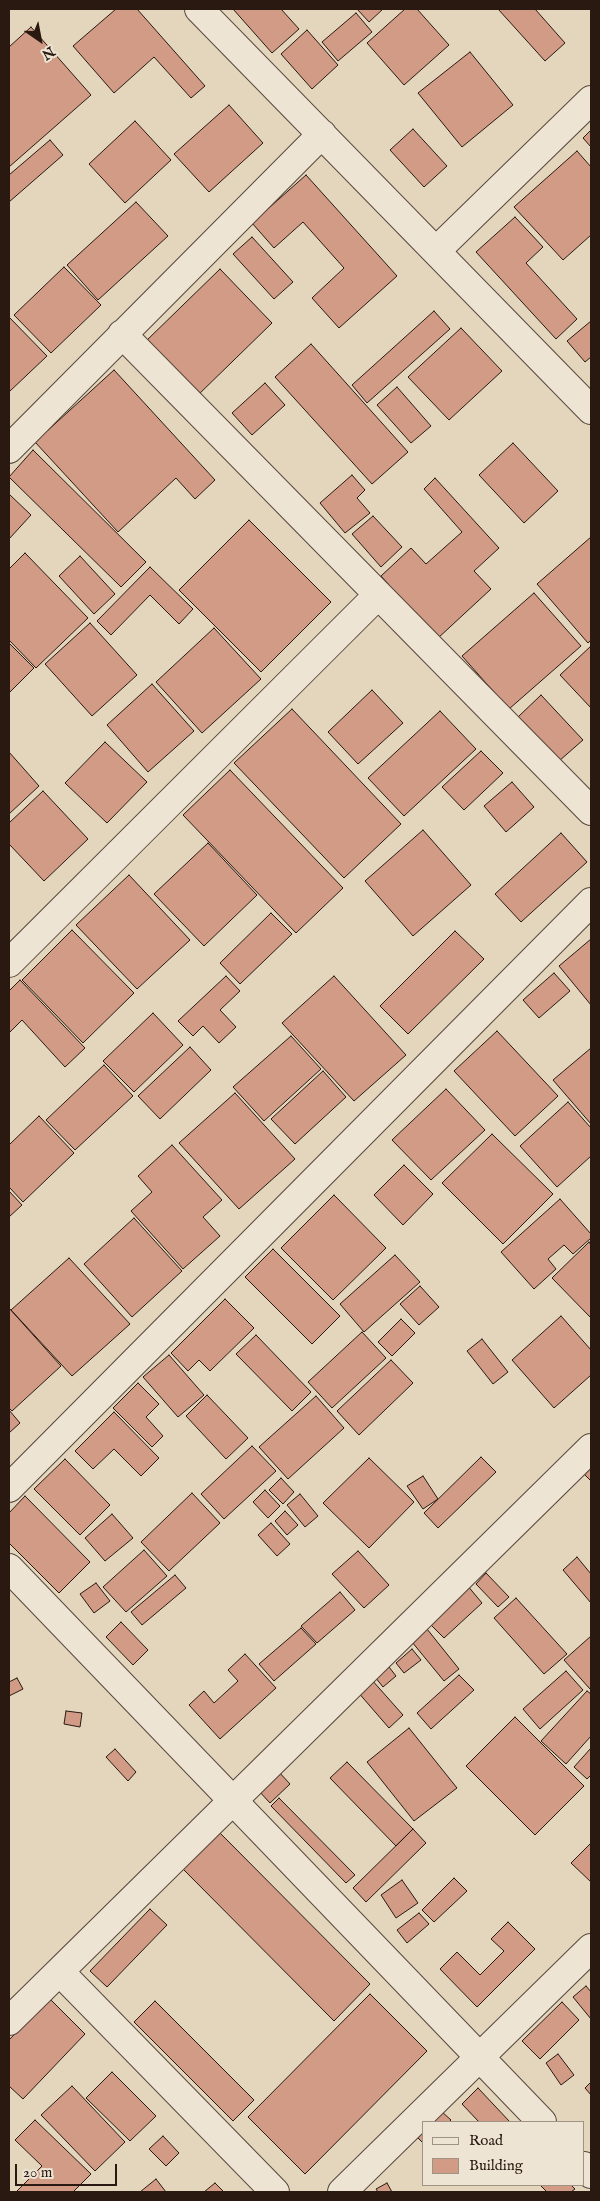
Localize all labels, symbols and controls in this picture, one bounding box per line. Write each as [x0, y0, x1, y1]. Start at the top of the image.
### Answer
north arrow [15, 15, 65, 65]
text: N [38, 42, 58, 63]
legend [422, 2121, 585, 2186]
text: Road [469, 2131, 503, 2150]
scale bar [18, 2154, 120, 2186]
text: Building [469, 2156, 523, 2175]
text: 20 m [23, 2163, 52, 2182]

